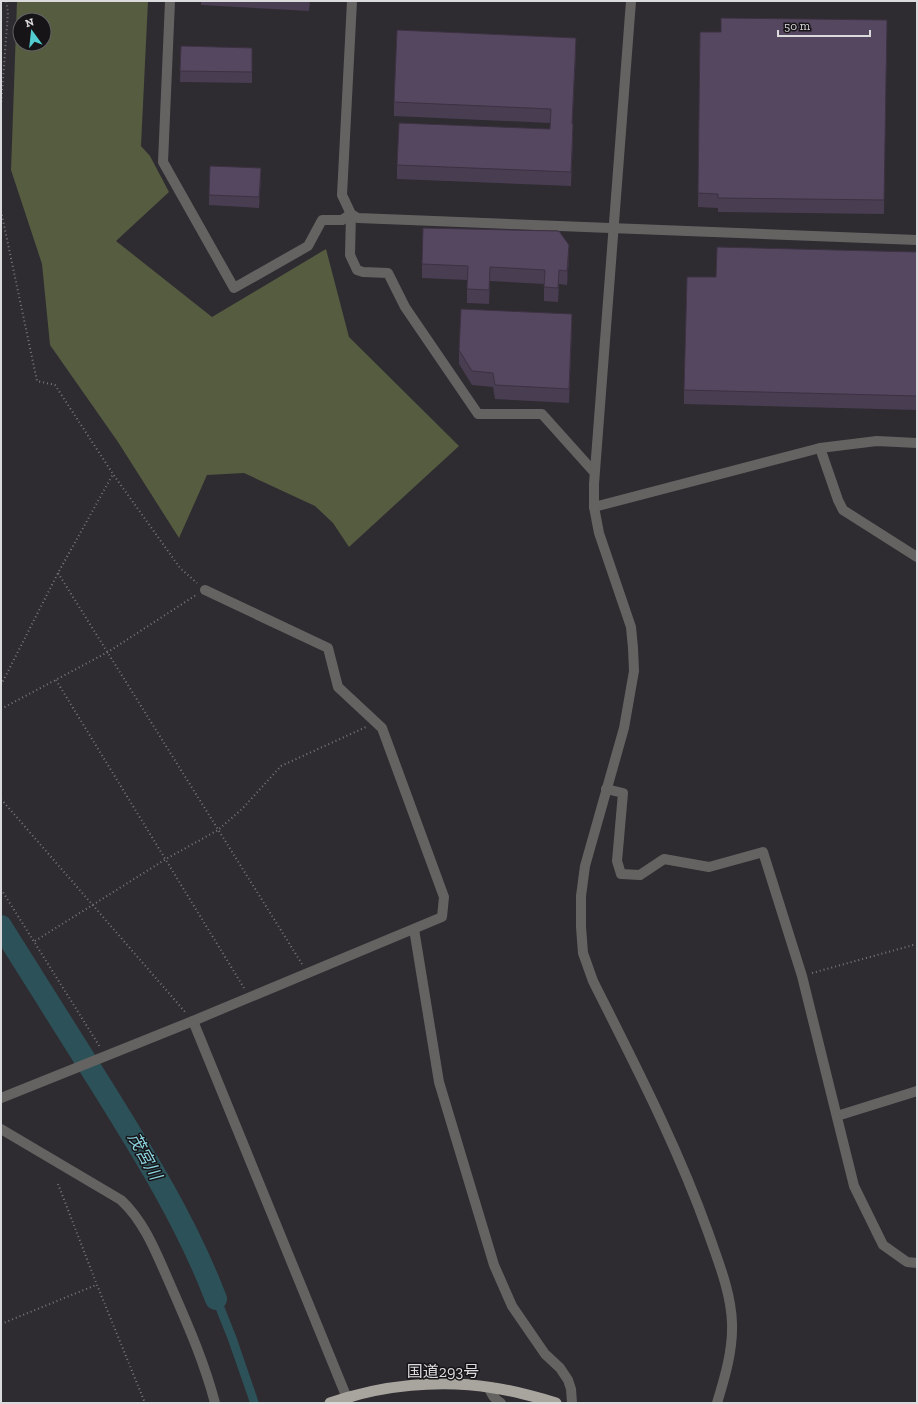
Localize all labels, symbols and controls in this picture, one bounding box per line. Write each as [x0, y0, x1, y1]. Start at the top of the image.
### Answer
north arrow [12, 12, 52, 52]
scale bar [778, 12, 870, 38]
text: N [24, 15, 36, 30]
text: 50 m [784, 19, 811, 33]
water label: 茂宮川 [124, 1129, 167, 1185]
street label: 国道293号 [407, 1362, 479, 1381]

